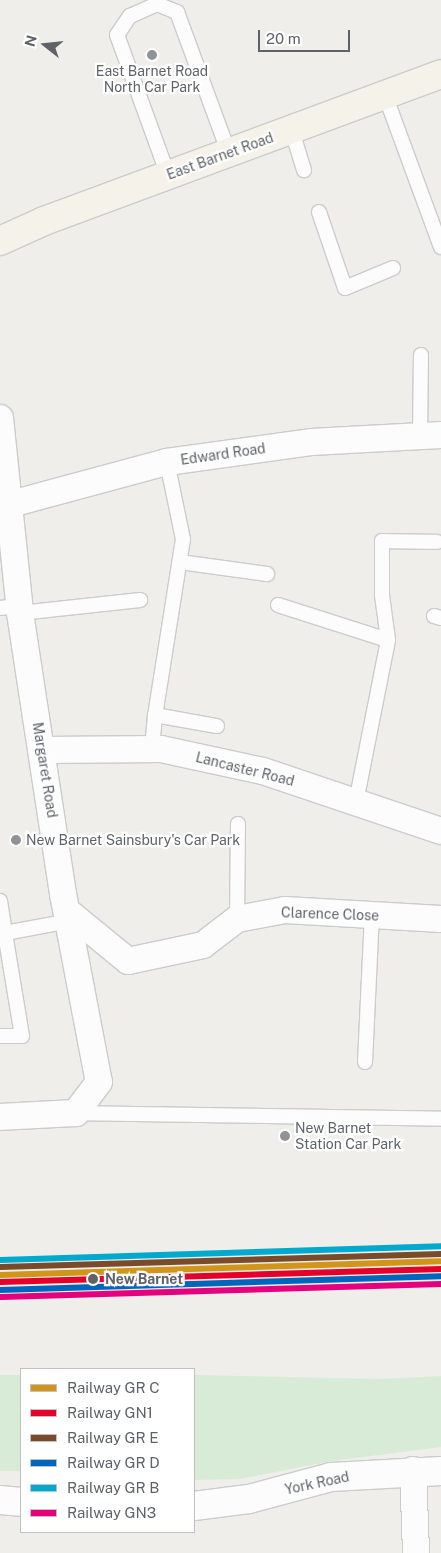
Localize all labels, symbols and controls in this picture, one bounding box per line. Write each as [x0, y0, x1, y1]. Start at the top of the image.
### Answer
north arrow [20, 20, 70, 70]
scale bar [261, 20, 354, 52]
text: 20 m [266, 30, 301, 47]
text: N [21, 33, 40, 48]
marker: East Barnet Road North Car Park [146, 49, 158, 61]
place label: East Barnet Road North Car Park [96, 63, 208, 95]
street label: East Barnet Road [164, 129, 276, 183]
street label: Edward Road [179, 440, 267, 468]
street label: Margaret Road [29, 721, 61, 819]
street label: Lancaster Road [194, 749, 296, 789]
place label: New Barnet Sainsbury's Car Park [26, 832, 240, 848]
marker: New Barnet Sainsbury's Car Park [10, 834, 22, 846]
street label: Clarence Close [281, 904, 379, 924]
place label: New Barnet Station Car Park [295, 1120, 401, 1152]
marker: New Barnet Station Car Park [279, 1130, 291, 1142]
marker: New Barnet [85, 1271, 101, 1287]
place label: New Barnet [105, 1271, 183, 1287]
legend [20, 1368, 195, 1533]
text: Railway GR C [67, 1379, 160, 1396]
text: Railway GN1 [67, 1404, 153, 1421]
text: Railway GR E [67, 1429, 159, 1446]
text: Railway GR D [67, 1454, 160, 1471]
street label: York Road [283, 1468, 351, 1498]
text: Railway GR B [67, 1479, 159, 1496]
text: Railway GN3 [67, 1504, 156, 1521]

